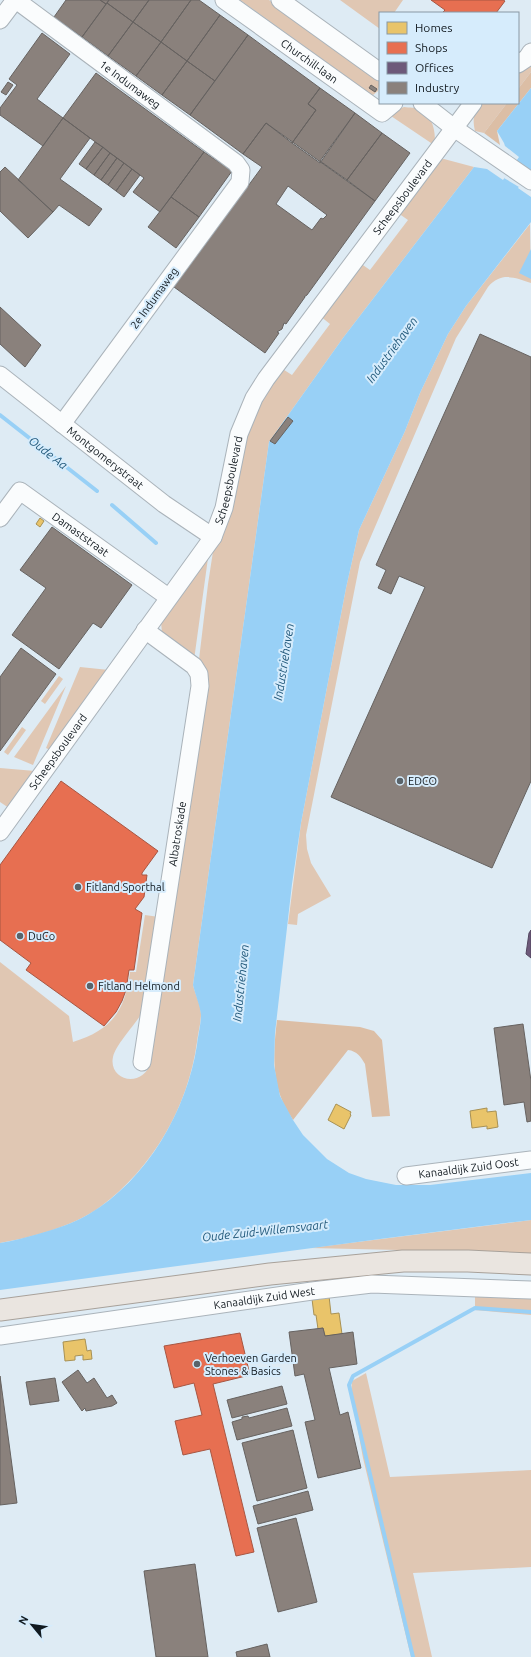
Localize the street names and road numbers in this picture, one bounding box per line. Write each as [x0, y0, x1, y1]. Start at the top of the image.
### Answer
street label: Churchill-laan [279, 37, 340, 85]
street label: 1e Indumaweg [97, 58, 163, 111]
street label: Scheepsboulevard [370, 158, 434, 237]
street label: 2e Indumaweg [128, 265, 180, 331]
street label: Montgomerystraat [65, 424, 146, 492]
street label: Scheepsboulevard [212, 435, 244, 526]
street label: Damaststraat [50, 510, 112, 559]
street label: Scheepsboulevard [27, 712, 89, 792]
street label: Albatroskade [166, 800, 188, 867]
street label: Kanaaldijk Zuid Oost [418, 1156, 520, 1180]
street label: Kanaaldijk Zuid West [213, 1285, 316, 1311]

